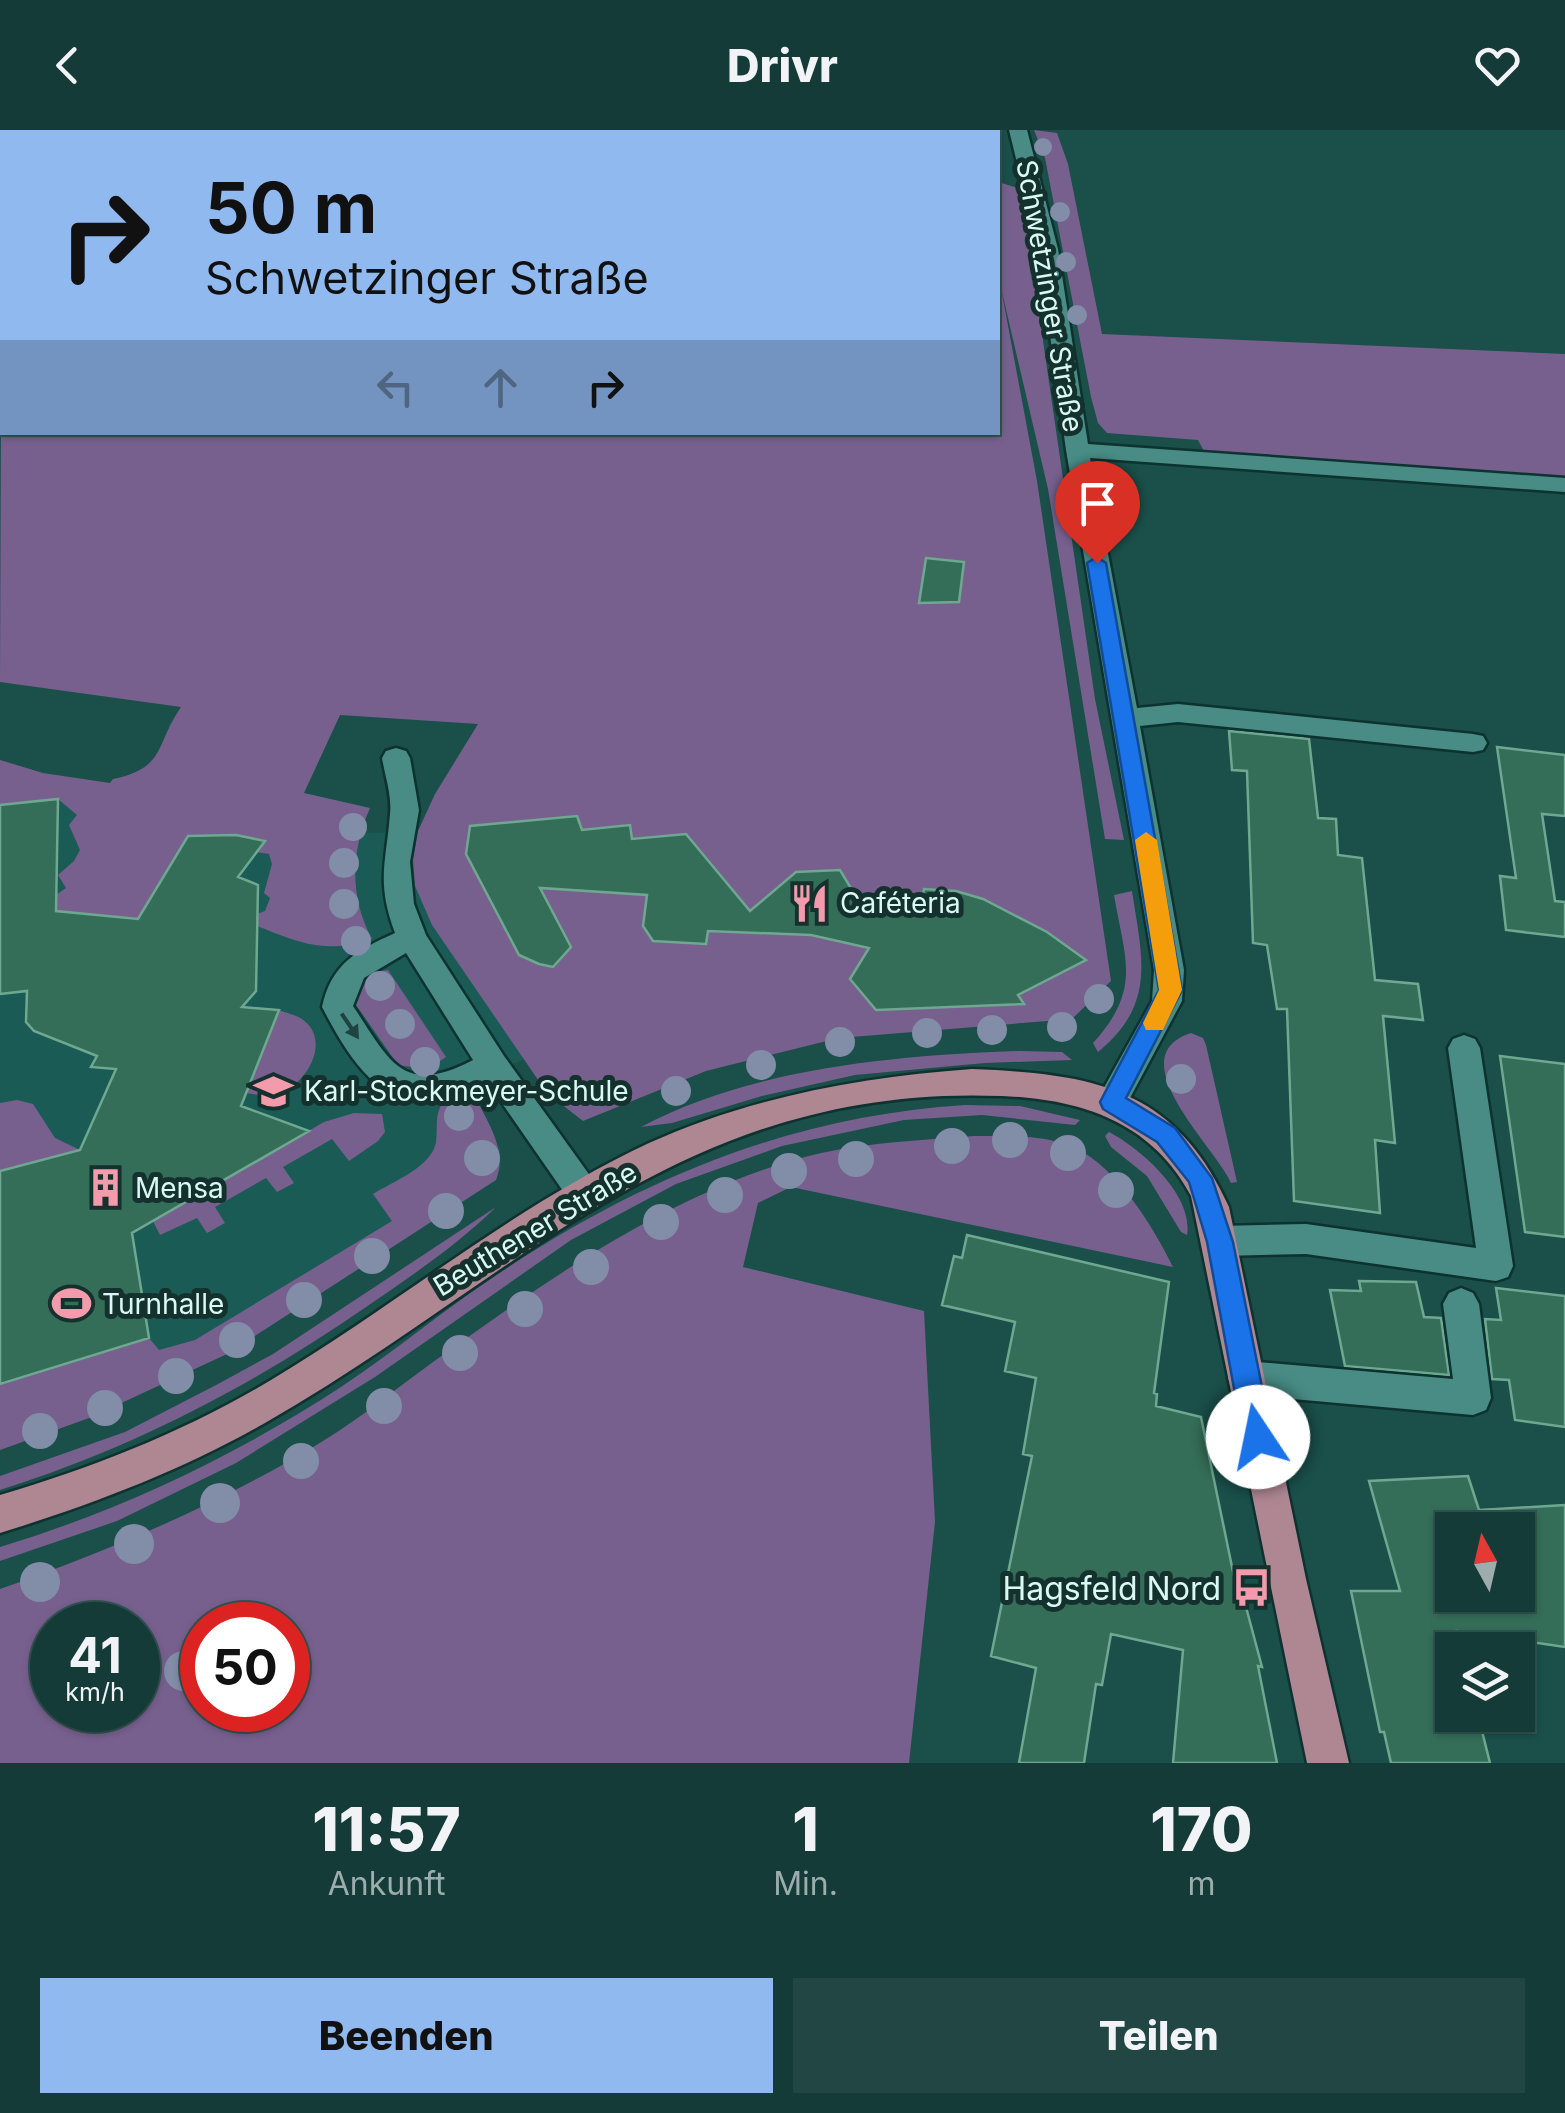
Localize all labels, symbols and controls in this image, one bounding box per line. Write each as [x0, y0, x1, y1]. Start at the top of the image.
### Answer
icon: back [40, 38, 95, 93]
text: Drivr [727, 38, 838, 93]
icon: heart [1470, 38, 1525, 93]
street label: Schwetzinger Straße [1009, 157, 1091, 435]
text: 50 m [205, 165, 377, 250]
icon: right [40, 170, 170, 300]
text: Schwetzinger Straße [205, 250, 649, 305]
icon: left [368, 360, 423, 415]
icon: ahead [473, 360, 528, 415]
icon: right [578, 360, 633, 415]
pin [1055, 461, 1140, 564]
icon: arrive [1070, 476, 1125, 531]
restaurant icon: Caféteria [789, 882, 831, 924]
place label: Caféteria [840, 886, 961, 920]
one-way arrow [340, 1012, 358, 1039]
school or university icon: Karl-Stockmeyer-Schule [253, 1070, 295, 1112]
place label: Karl-Stockmeyer-Schule [304, 1074, 629, 1108]
street label: Beuthener Straße [427, 1155, 643, 1303]
building icon: Mensa [84, 1167, 126, 1209]
place label: Mensa [135, 1171, 224, 1205]
sports icon: Turnhalle [51, 1283, 93, 1325]
place label: Turnhalle [102, 1287, 224, 1321]
position arrow [1206, 1385, 1310, 1489]
north arrow [1435, 1512, 1535, 1612]
map controls [1435, 1512, 1535, 1732]
bus stop icon: Hagsfeld Nord [1230, 1567, 1272, 1609]
place label: Hagsfeld Nord [1002, 1569, 1221, 1608]
speed limit sign: 50 [180, 1602, 310, 1732]
text: 41 [68, 1625, 122, 1685]
button: layers [1435, 1632, 1535, 1732]
text: km/h [65, 1677, 125, 1707]
text: 11:57 [312, 1793, 461, 1865]
text: 1 [792, 1793, 819, 1865]
text: 170 [1150, 1793, 1253, 1865]
text: Ankunft [328, 1864, 445, 1903]
text: Min. [773, 1864, 838, 1903]
text: m [1187, 1864, 1215, 1903]
button: Beenden [40, 1978, 773, 2093]
button: Teilen [793, 1978, 1525, 2093]

